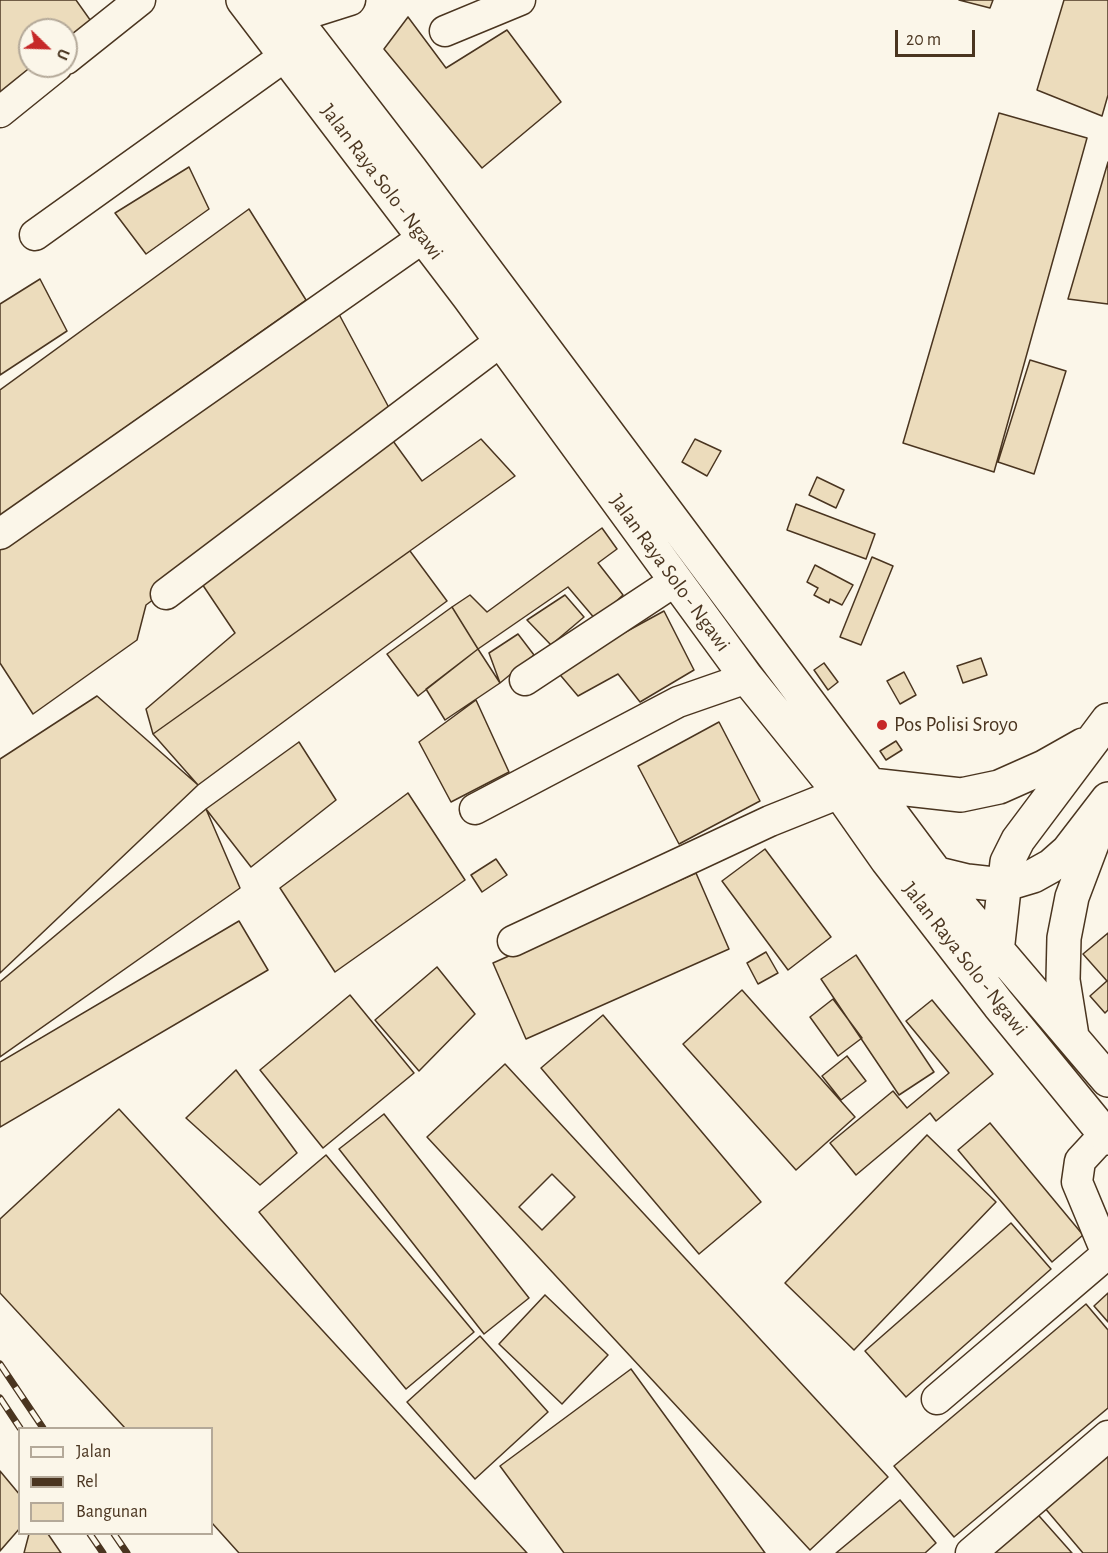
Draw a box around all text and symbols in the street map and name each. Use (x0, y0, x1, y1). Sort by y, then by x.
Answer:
north arrow (18, 18, 78, 78)
scale bar (898, 18, 978, 56)
text: 20 m (906, 31, 941, 49)
text: U (53, 46, 72, 62)
street label: Jalan Raya Solo - Ngawi (315, 99, 449, 265)
street label: Jalan Raya Solo - Ngawi (604, 489, 736, 657)
place label: Pos Polisi Sroyo (894, 712, 1018, 738)
marker: Pos Polisi Sroyo (875, 718, 889, 732)
street label: Jalan Raya Solo - Ngawi (897, 877, 1033, 1041)
legend (18, 1427, 213, 1535)
text: Jalan (76, 1443, 111, 1461)
text: Rel (76, 1473, 98, 1491)
text: Bangunan (76, 1503, 148, 1521)

